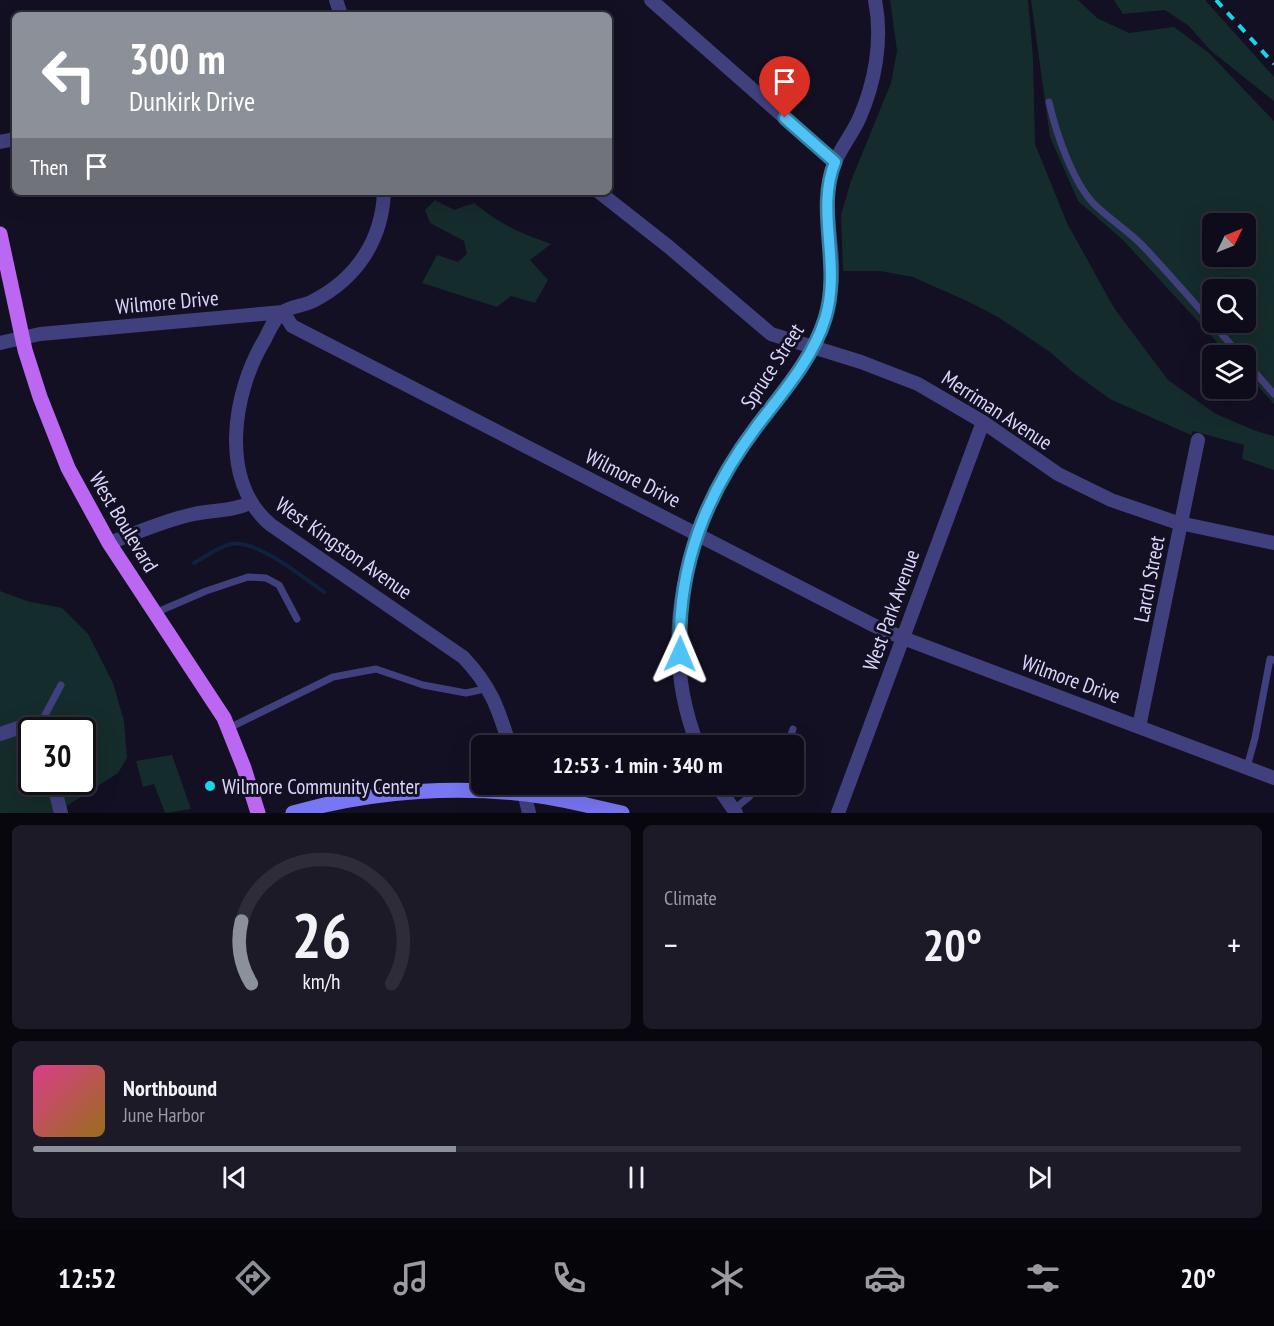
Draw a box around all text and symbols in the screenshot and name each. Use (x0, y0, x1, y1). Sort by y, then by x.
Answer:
text: 300 m (129, 31, 226, 86)
icon: left (30, 36, 108, 114)
pin (759, 56, 810, 118)
icon: arrive (768, 65, 801, 98)
text: Dunkirk Drive (129, 84, 255, 118)
icon: arrive (80, 150, 113, 183)
text: Then (30, 153, 68, 181)
north arrow (1202, 213, 1256, 267)
map controls (1202, 213, 1256, 399)
button: search (1202, 279, 1256, 333)
street label: Wilmore Drive (114, 284, 220, 320)
street label: Spruce Street (734, 318, 810, 414)
button: layers (1202, 345, 1256, 399)
street label: Merriman Avenue (937, 364, 1057, 456)
street label: Wilmore Drive (581, 443, 685, 513)
street label: West Boulevard (84, 467, 164, 577)
street label: West Kingston Avenue (271, 491, 417, 605)
street label: Larch Street (1127, 533, 1171, 624)
street label: West Park Avenue (857, 546, 925, 674)
position arrow (648, 622, 712, 686)
street label: Wilmore Drive (1018, 649, 1124, 709)
speed limit sign: 30 (18, 717, 96, 795)
text: 12:53 · 1 min · 340 m (552, 751, 723, 779)
place label: Wilmore Community Center (222, 773, 420, 800)
marker: Wilmore Community Center (203, 779, 217, 793)
text: Climate (664, 885, 717, 911)
text: 26 (292, 894, 351, 975)
text: 20° (923, 915, 982, 973)
text: − (664, 923, 678, 966)
text: + (1227, 923, 1241, 966)
text: km/h (302, 967, 341, 995)
text: Northbound (123, 1074, 217, 1102)
text: June Harbor (123, 1102, 205, 1128)
icon: previous (218, 1161, 251, 1194)
icon: pause (620, 1161, 653, 1194)
icon: next (1023, 1161, 1056, 1194)
icon: directions (232, 1257, 274, 1299)
icon: music (390, 1257, 432, 1299)
icon: phone (548, 1257, 590, 1299)
icon: climate (706, 1257, 748, 1299)
icon: car (864, 1257, 906, 1299)
icon: filters (1022, 1257, 1064, 1299)
text: 12:52 (58, 1261, 116, 1295)
text: 20° (1180, 1261, 1216, 1295)

